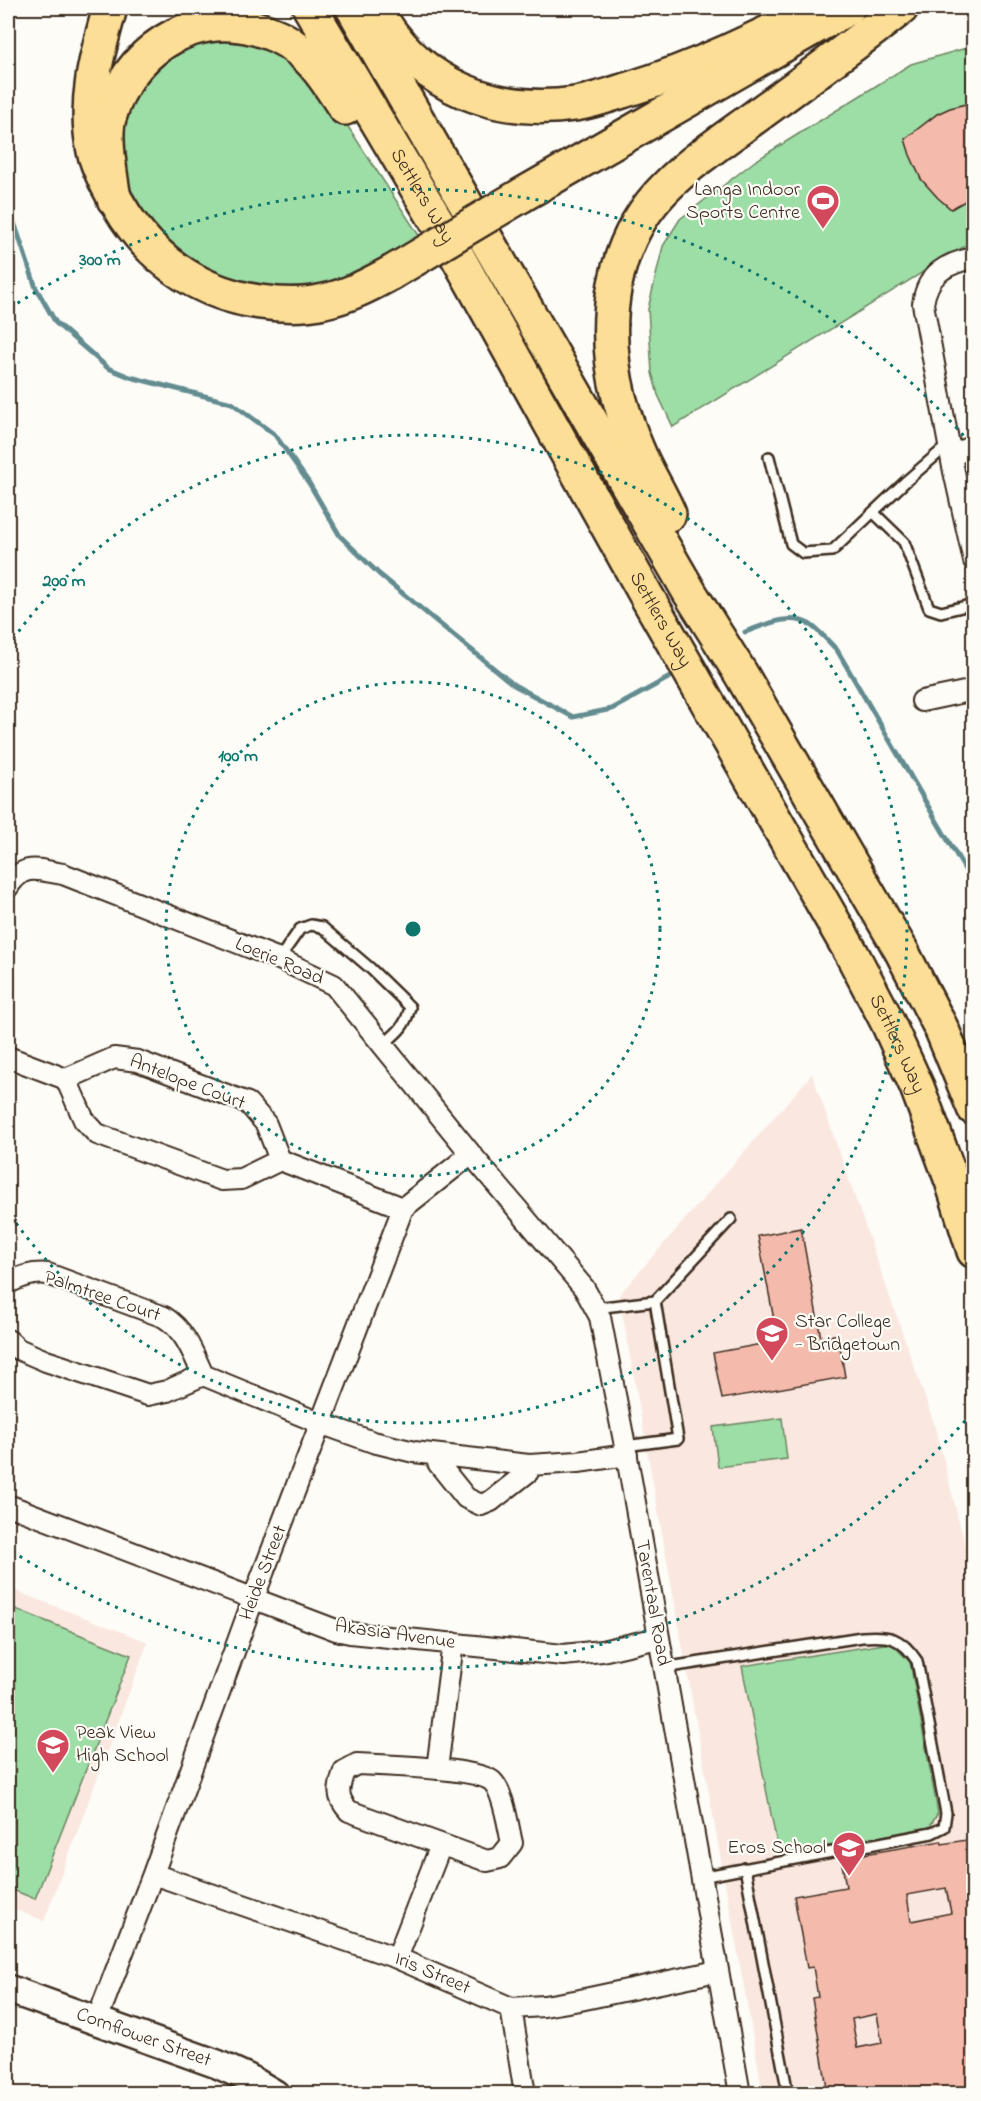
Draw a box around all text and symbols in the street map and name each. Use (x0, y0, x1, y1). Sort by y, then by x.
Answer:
street label: Settlers Way (382, 143, 462, 249)
place label: Langa Indoor Sports Centre (686, 176, 801, 228)
sports icon: Langa Indoor Sports Centre (805, 183, 841, 230)
text: 300 m (78, 248, 121, 274)
street label: Settlers Way (621, 566, 699, 673)
text: 200 m (42, 569, 86, 595)
text: 100 m (218, 744, 258, 770)
centre of rings (403, 919, 423, 939)
street label: Loerie Road (230, 930, 328, 994)
street label: Settlers Way (861, 989, 933, 1098)
street label: Antelope Court (125, 1048, 249, 1119)
street label: Palmtree Court (40, 1263, 164, 1331)
place label: Star College - Bridgetown (795, 1308, 900, 1361)
school or university icon: Star College - Bridgetown (754, 1315, 790, 1362)
street label: Heide Street (233, 1521, 296, 1625)
street label: Tarentaal Road (627, 1538, 677, 1668)
street label: Akasia Avenue (333, 1612, 457, 1658)
place label: Peak View High School (76, 1719, 169, 1772)
school or university icon: Peak View High School (35, 1727, 71, 1774)
school or university icon: Eros School (831, 1830, 867, 1877)
place label: Eros School (727, 1834, 826, 1863)
street label: Iris Street (389, 1945, 475, 2003)
street label: Cornflower Street (72, 2000, 215, 2075)

